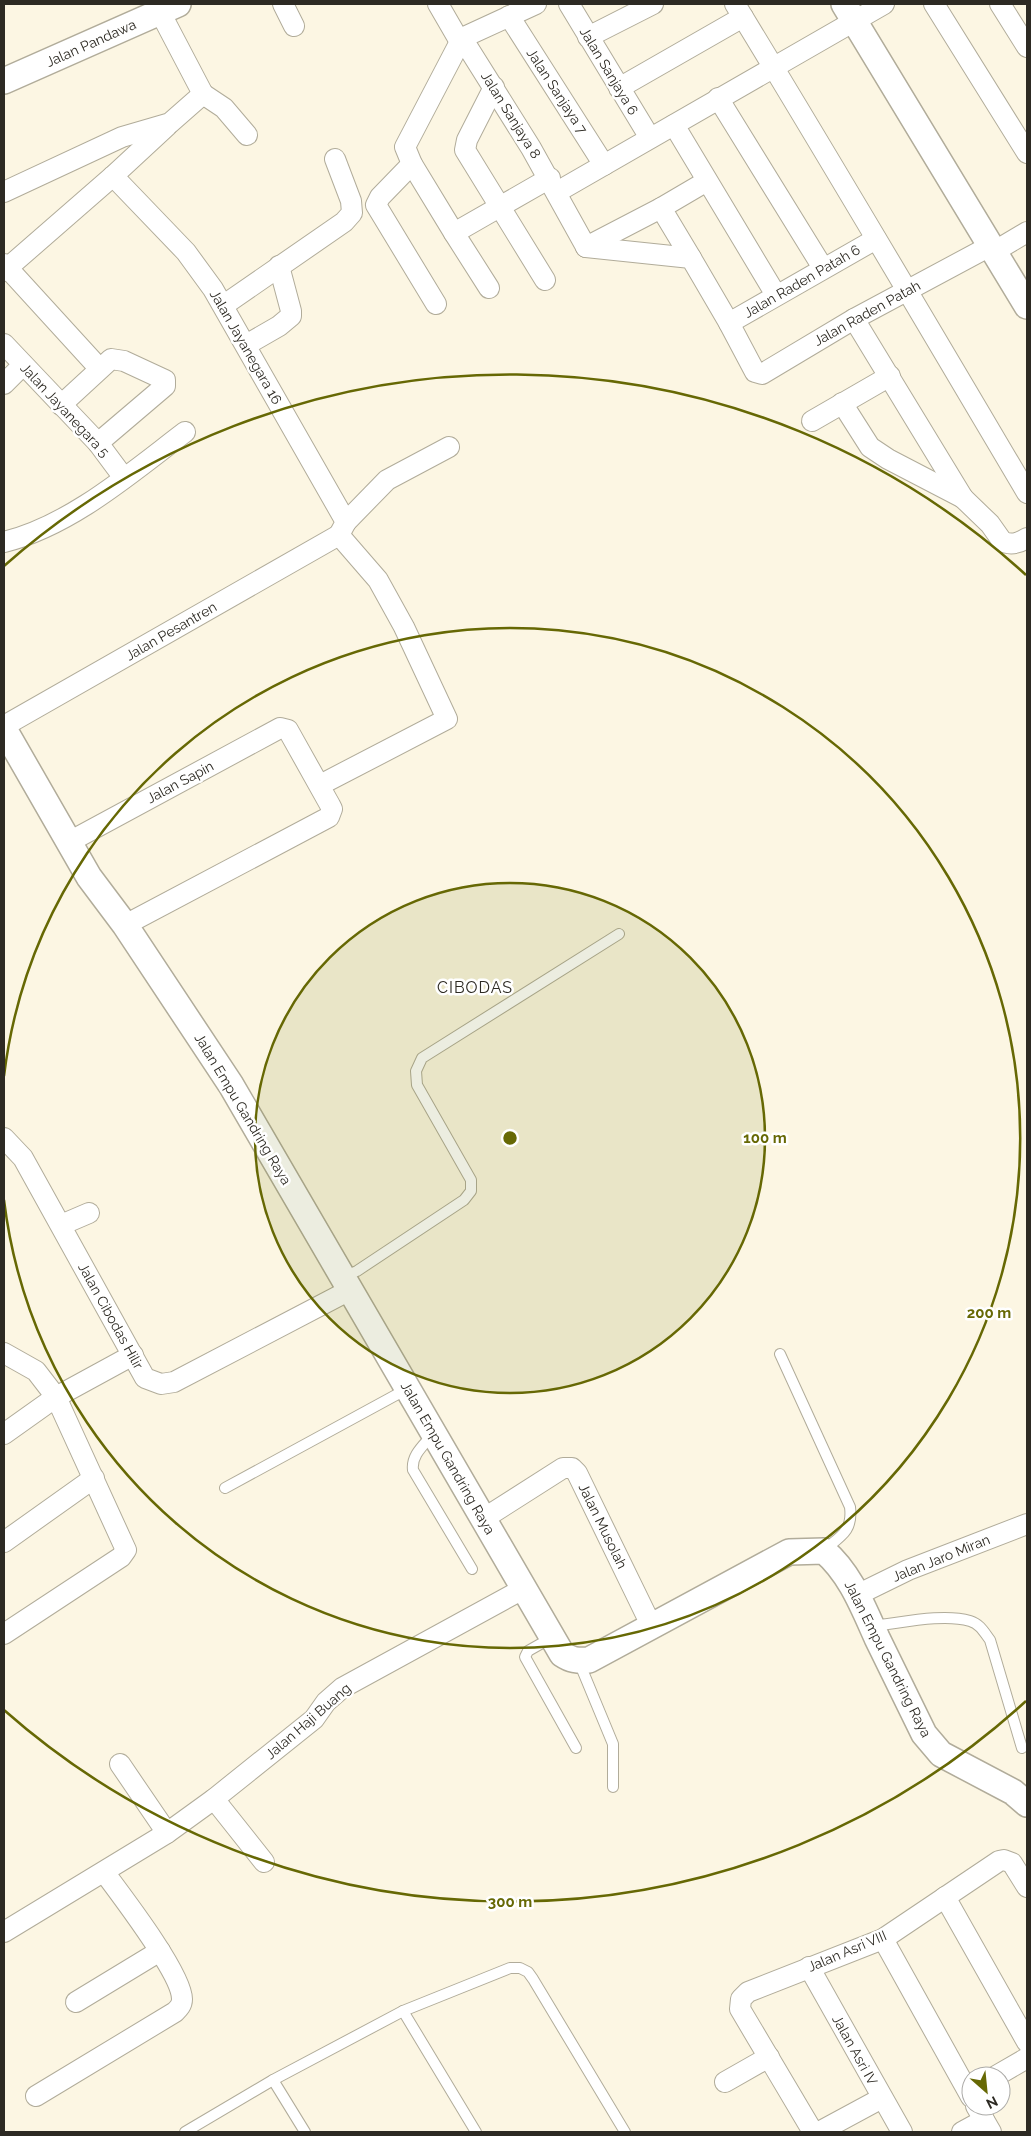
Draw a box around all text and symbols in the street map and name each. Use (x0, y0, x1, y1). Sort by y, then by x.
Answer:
street label: Jalan Pandawa (44, 16, 138, 70)
street label: Jalan Sanjaya 6 (577, 24, 641, 118)
street label: Jalan Sanjaya 7 (524, 45, 591, 137)
street label: Jalan Sanjaya 8 (478, 69, 544, 161)
street label: Jalan Raden Patah 6 (741, 241, 863, 321)
street label: Jalan Raden Patah (811, 277, 923, 349)
street label: Jalan Jayanegara 16 (207, 287, 285, 407)
street label: Jalan Jayanegara 5 (17, 360, 113, 461)
street label: Jalan Pesantren (123, 598, 219, 664)
street label: Jalan Sapin (144, 758, 216, 806)
district label: CIBODAS (437, 978, 513, 997)
street label: Jalan Empu Gandring Raya (191, 1030, 295, 1188)
centre of rings (501, 1129, 519, 1147)
text: 100 m (743, 1129, 787, 1147)
street label: Jalan Cibodas Hilir (75, 1260, 147, 1372)
text: 200 m (967, 1304, 1011, 1322)
street label: Jalan Empu Gandring Raya (398, 1379, 498, 1537)
street label: Jalan Musolah (575, 1481, 631, 1571)
street label: Jalan Jaro Miran (890, 1531, 992, 1585)
street label: Jalan Empu Gandring Raya (841, 1578, 935, 1740)
street label: Jalan Haji Buang (262, 1680, 354, 1762)
text: 300 m (488, 1893, 532, 1911)
street label: Jalan Asri VIII (805, 1927, 889, 1975)
street label: Jalan Asri IV (829, 2012, 881, 2088)
north arrow (961, 2066, 1011, 2116)
text: N (984, 2093, 1000, 2112)

